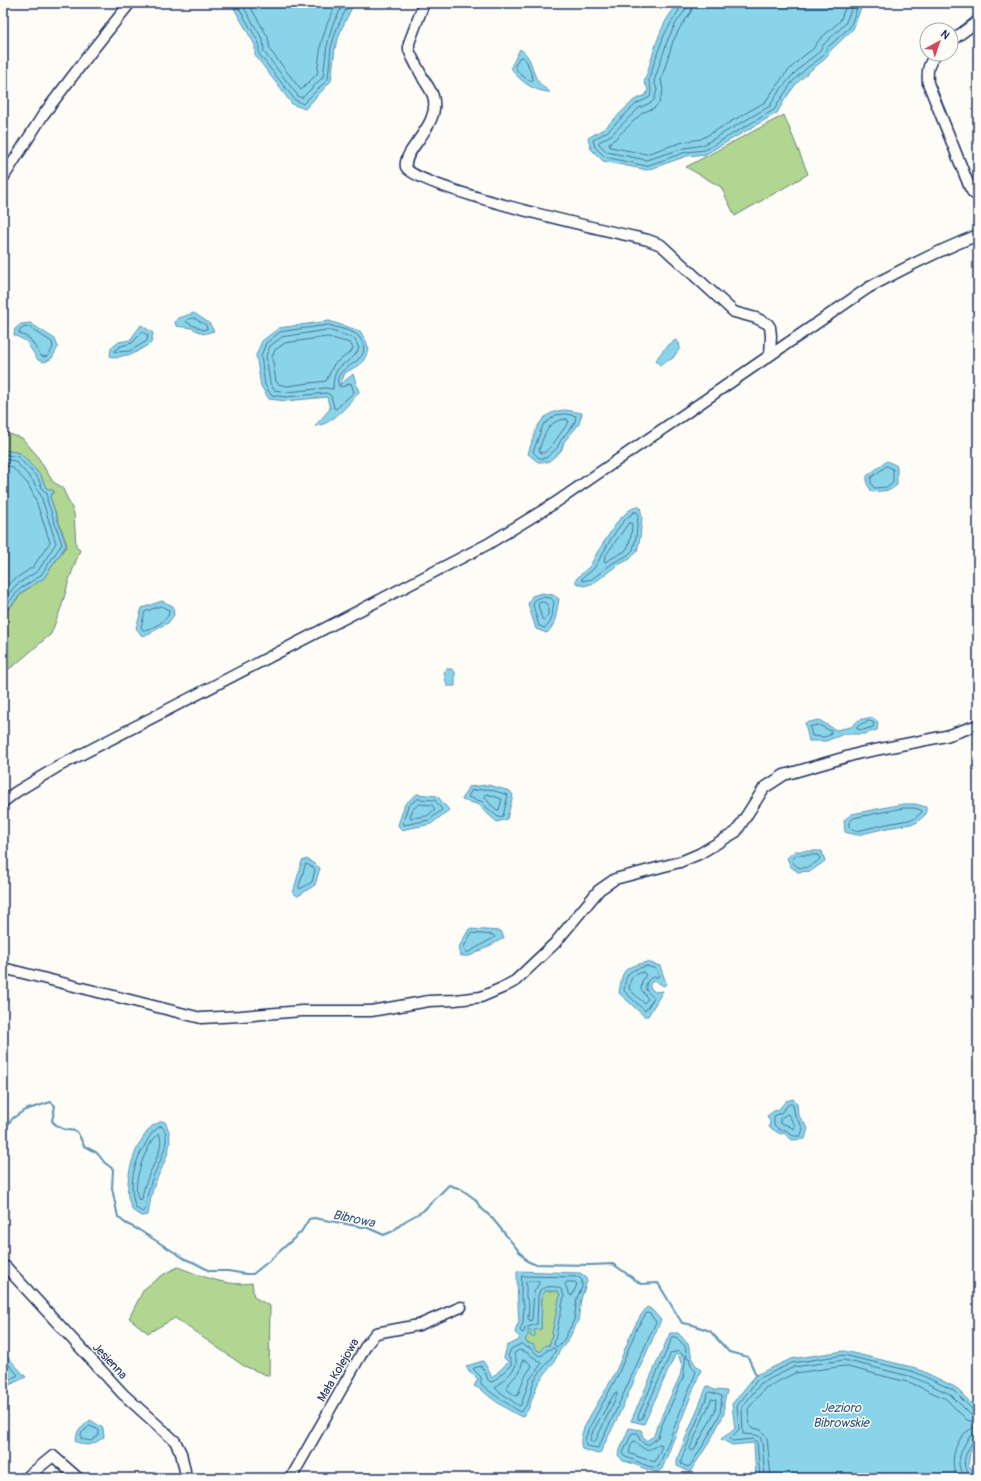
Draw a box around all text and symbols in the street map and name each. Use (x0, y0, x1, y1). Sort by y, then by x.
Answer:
north arrow (919, 22, 959, 62)
text: N (938, 27, 953, 42)
water label: Bibrowa (332, 1207, 377, 1231)
street label: Mała Kolejowa (314, 1336, 363, 1405)
street label: Jesienna (89, 1340, 130, 1383)
water label: Jezioro Bibrowskie (813, 1400, 871, 1431)

